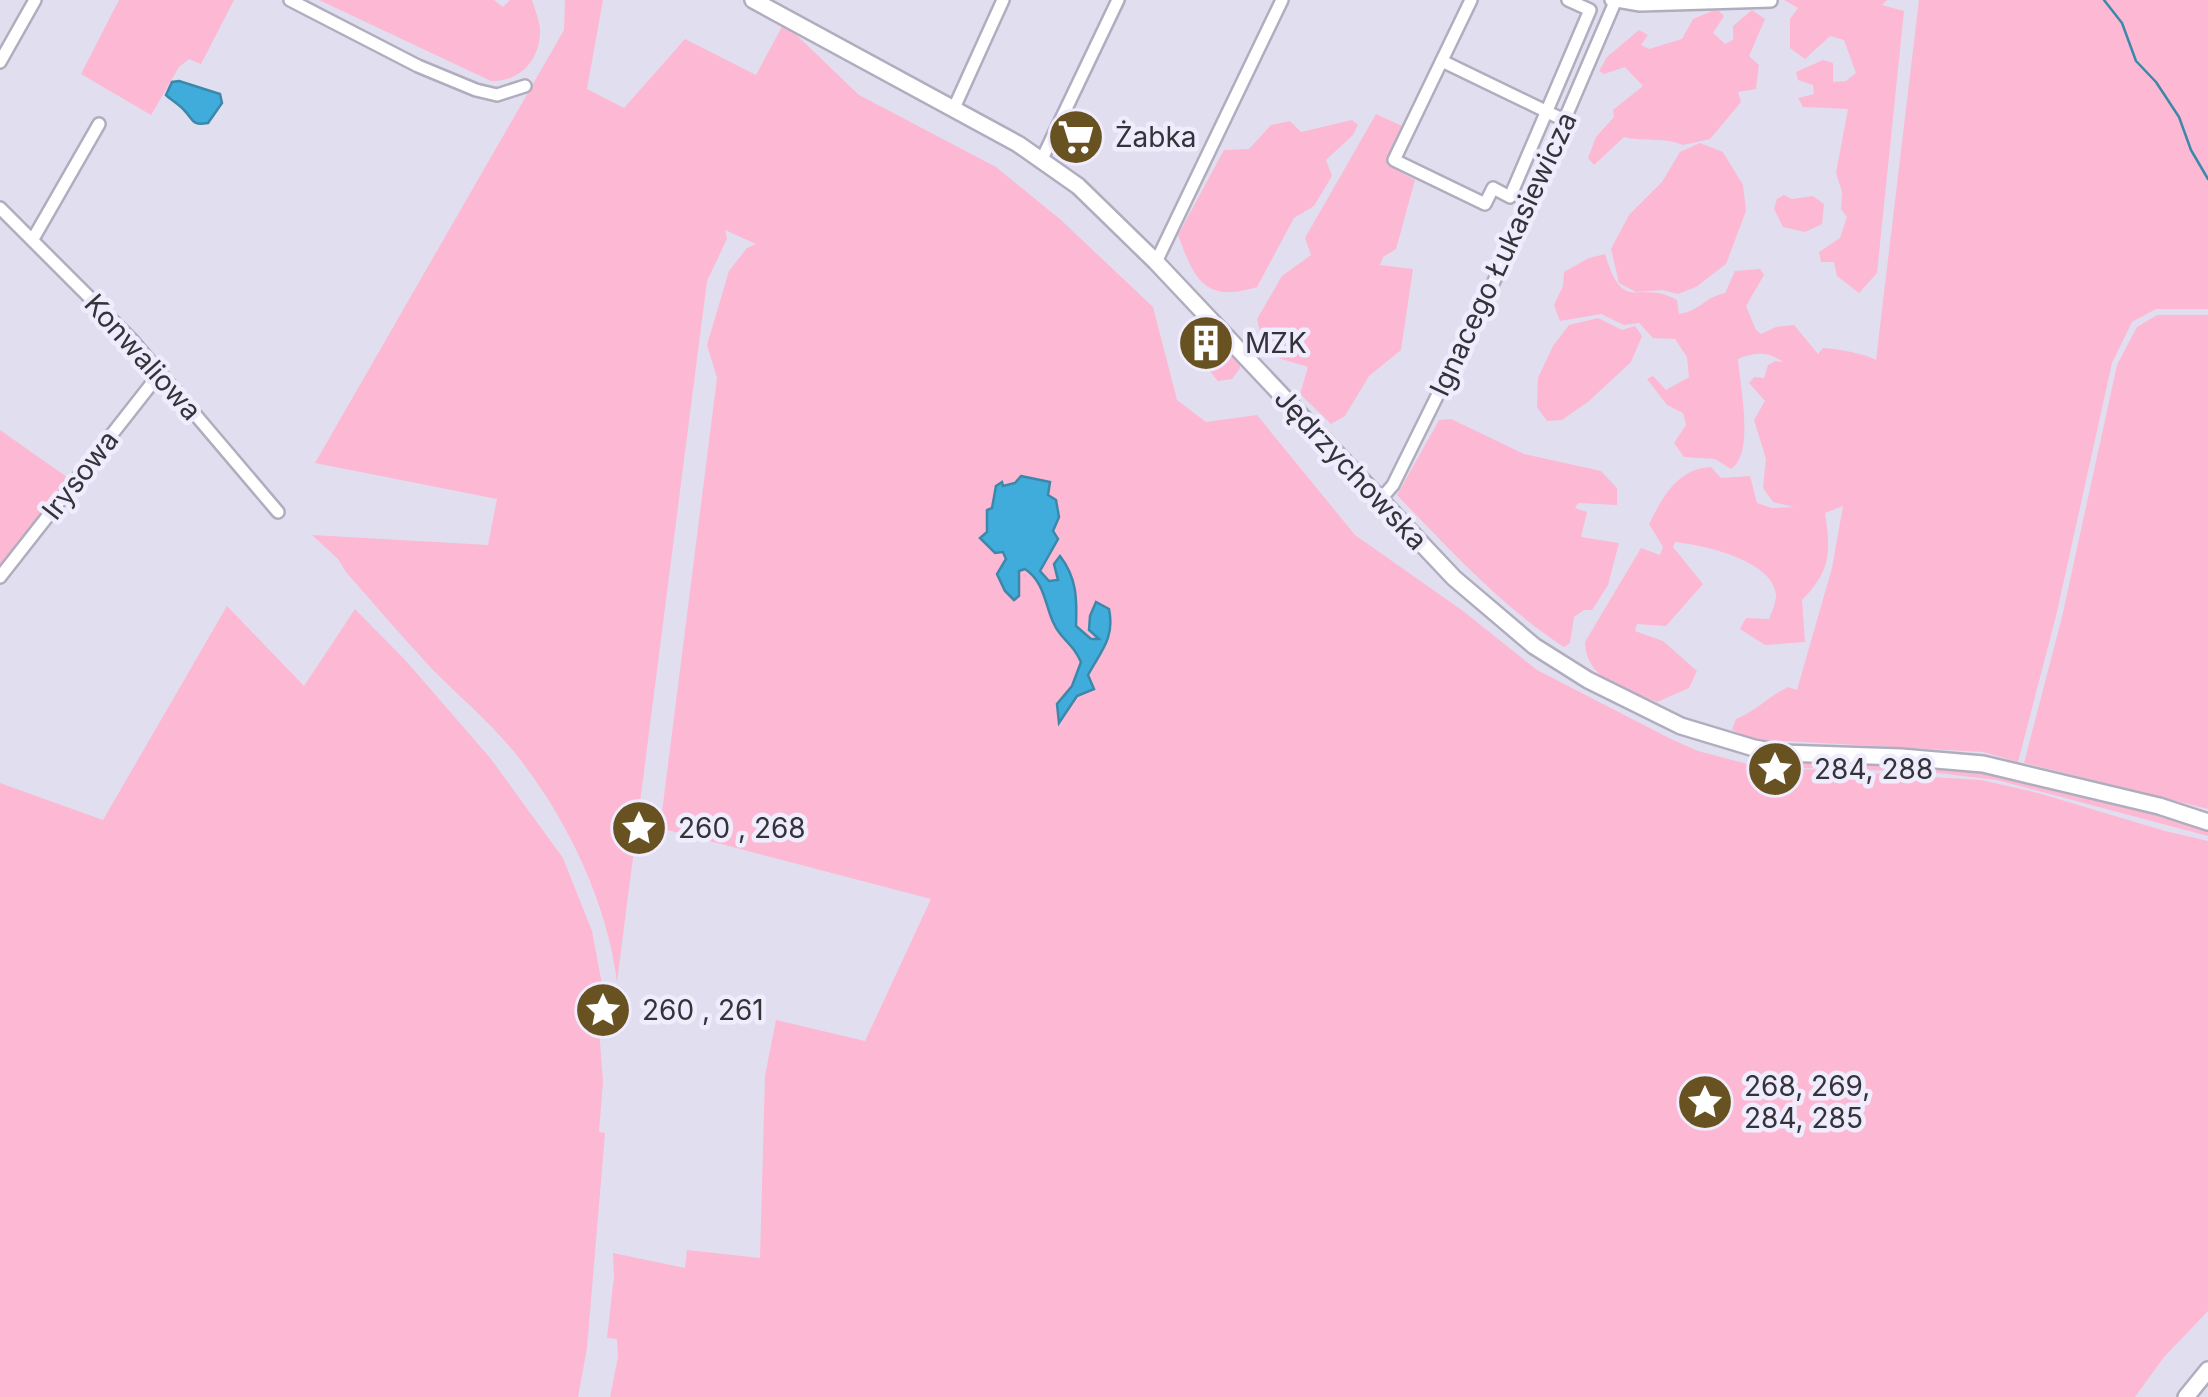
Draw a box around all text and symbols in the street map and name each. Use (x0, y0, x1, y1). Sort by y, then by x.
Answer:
supermarket icon: Żabka (1046, 107, 1106, 167)
street label: Ignacego Łukasiewicza (1422, 107, 1584, 401)
place label: Żabka (1115, 120, 1197, 154)
street label: Konwaliowa (77, 287, 209, 427)
building icon: MZK (1176, 313, 1236, 373)
place label: MZK (1245, 326, 1307, 360)
street label: Jędrzychowska (1268, 381, 1434, 557)
street label: Irysowa (35, 424, 125, 526)
place icon: 284, 288 (1745, 739, 1805, 799)
place label: 284, 288 (1814, 752, 1933, 786)
place icon: 260 , 268 (609, 798, 669, 858)
place label: 260 , 268 (678, 811, 806, 845)
place icon: 260 , 261 (573, 980, 633, 1040)
place label: 260 , 261 (642, 993, 764, 1027)
place label: 268, 269, 284, 285 (1744, 1069, 1870, 1135)
place icon: 268, 269, 284, 285 (1675, 1072, 1735, 1132)

